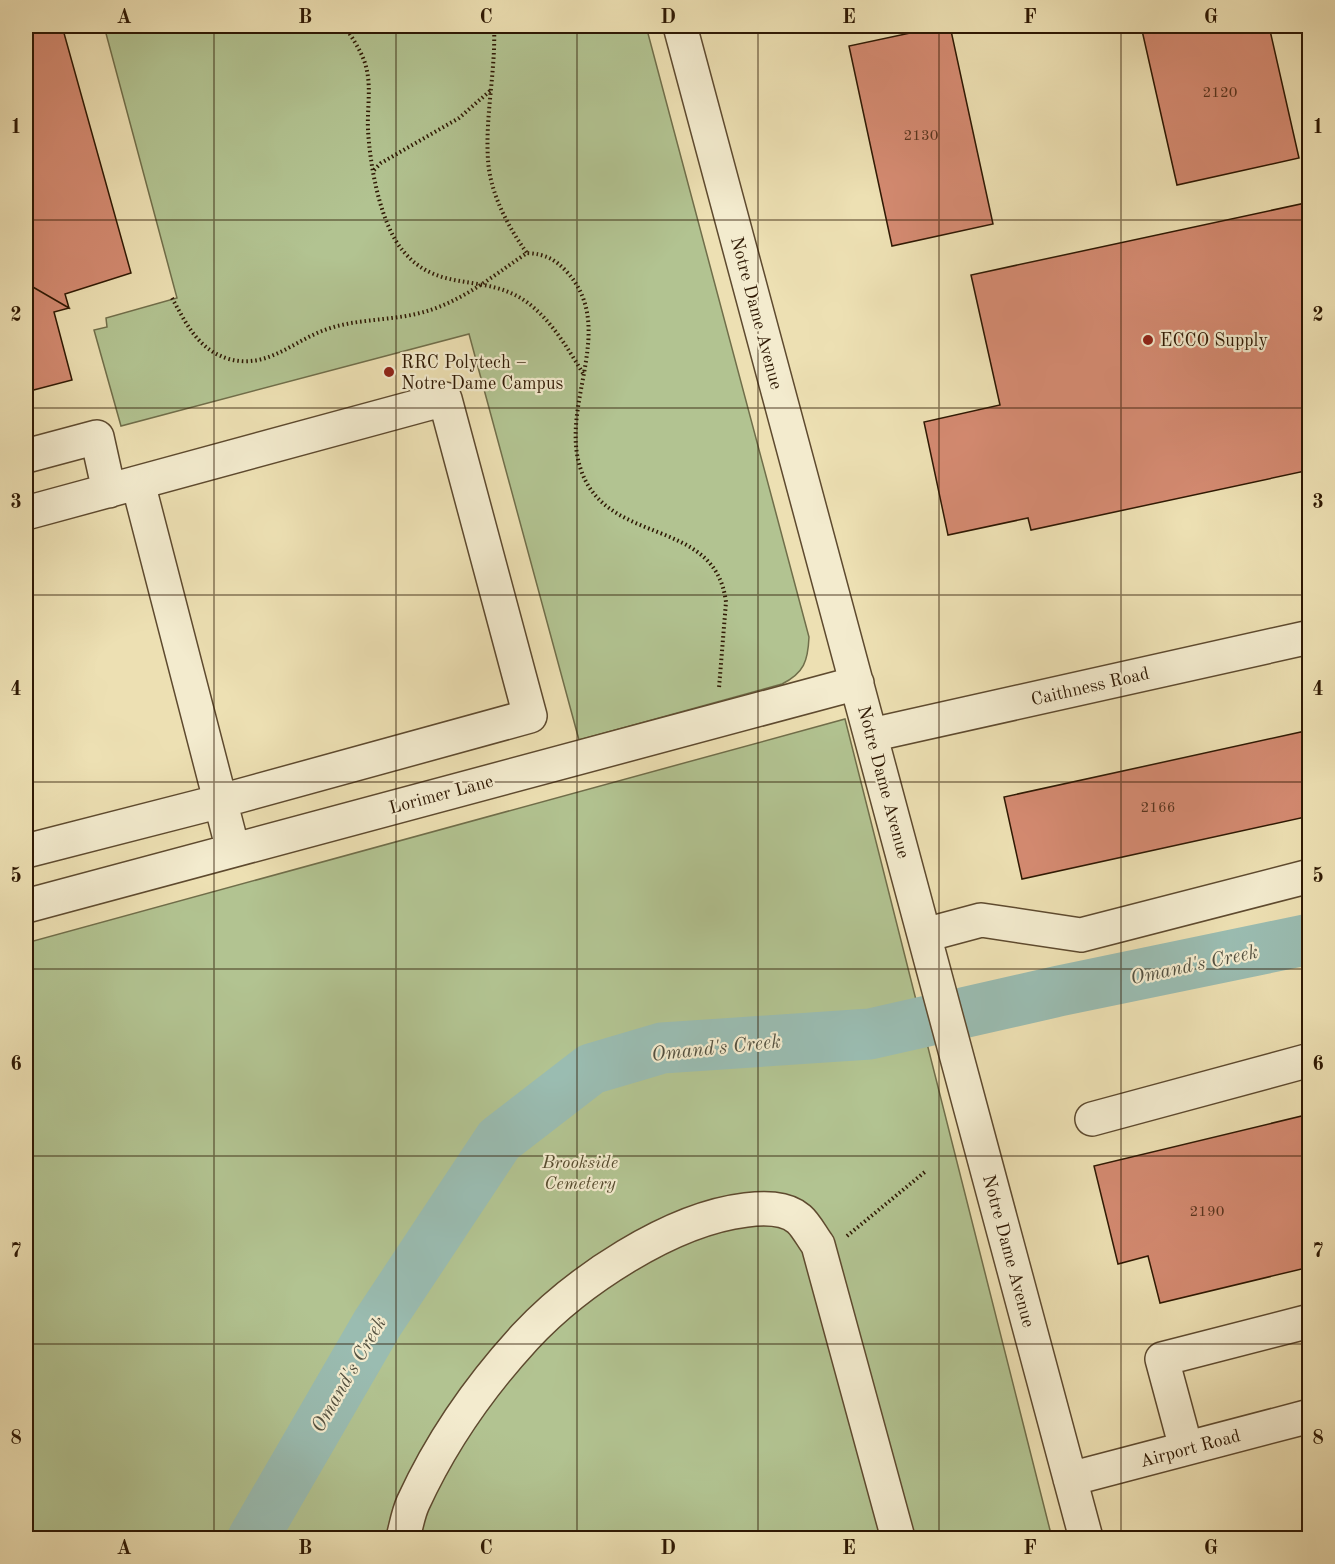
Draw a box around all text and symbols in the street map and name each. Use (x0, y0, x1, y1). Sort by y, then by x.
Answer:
text: A (116, 8, 132, 28)
text: B (298, 8, 312, 28)
text: C (479, 8, 493, 28)
text: D (660, 8, 676, 28)
text: E (842, 8, 856, 28)
text: F (1023, 8, 1037, 28)
text: G (1204, 8, 1218, 28)
house number: 2120 (1203, 86, 1237, 101)
text: 1 (10, 118, 22, 138)
text: 1 (1312, 118, 1324, 138)
house number: 2130 (904, 129, 938, 144)
street label: Notre Dame Avenue (727, 235, 785, 392)
text: 2 (10, 306, 22, 326)
text: 2 (1312, 306, 1324, 326)
place label: ECCO Supply (1160, 332, 1268, 350)
marker: ECCO Supply (1141, 333, 1155, 347)
place label: RRC Polytech – Notre Dame Campus (401, 354, 564, 393)
marker: RRC Polytech – Notre Dame Campus (382, 365, 396, 379)
text: 3 (10, 493, 22, 513)
text: 3 (1312, 493, 1324, 513)
street label: Caithness Road (1029, 665, 1151, 709)
text: 4 (10, 680, 22, 700)
text: 4 (1312, 680, 1324, 700)
street label: Notre Dame Avenue (854, 704, 912, 861)
street label: Lorimer Lane (387, 772, 495, 818)
house number: 2166 (1141, 801, 1175, 816)
text: 5 (10, 866, 22, 887)
text: 5 (1312, 866, 1324, 887)
water label: Omand's Creek (1129, 943, 1260, 989)
water label: Omand's Creek (650, 1032, 782, 1066)
text: 6 (10, 1055, 22, 1075)
text: 6 (1312, 1055, 1324, 1075)
park label: Brookside Cemetery (541, 1154, 618, 1193)
street label: Notre Dame Avenue (979, 1173, 1037, 1330)
house number: 2190 (1190, 1205, 1224, 1220)
text: 7 (10, 1242, 22, 1262)
text: 7 (1312, 1242, 1324, 1262)
water label: Omand's Creek (309, 1314, 391, 1436)
street label: Airport Road (1138, 1427, 1242, 1471)
text: 8 (10, 1429, 22, 1449)
text: 8 (1312, 1429, 1324, 1449)
text: A (116, 1539, 132, 1559)
text: B (298, 1539, 312, 1559)
text: C (479, 1539, 493, 1559)
text: D (660, 1539, 676, 1559)
text: E (842, 1539, 856, 1559)
text: F (1023, 1539, 1037, 1559)
text: G (1204, 1539, 1218, 1559)

